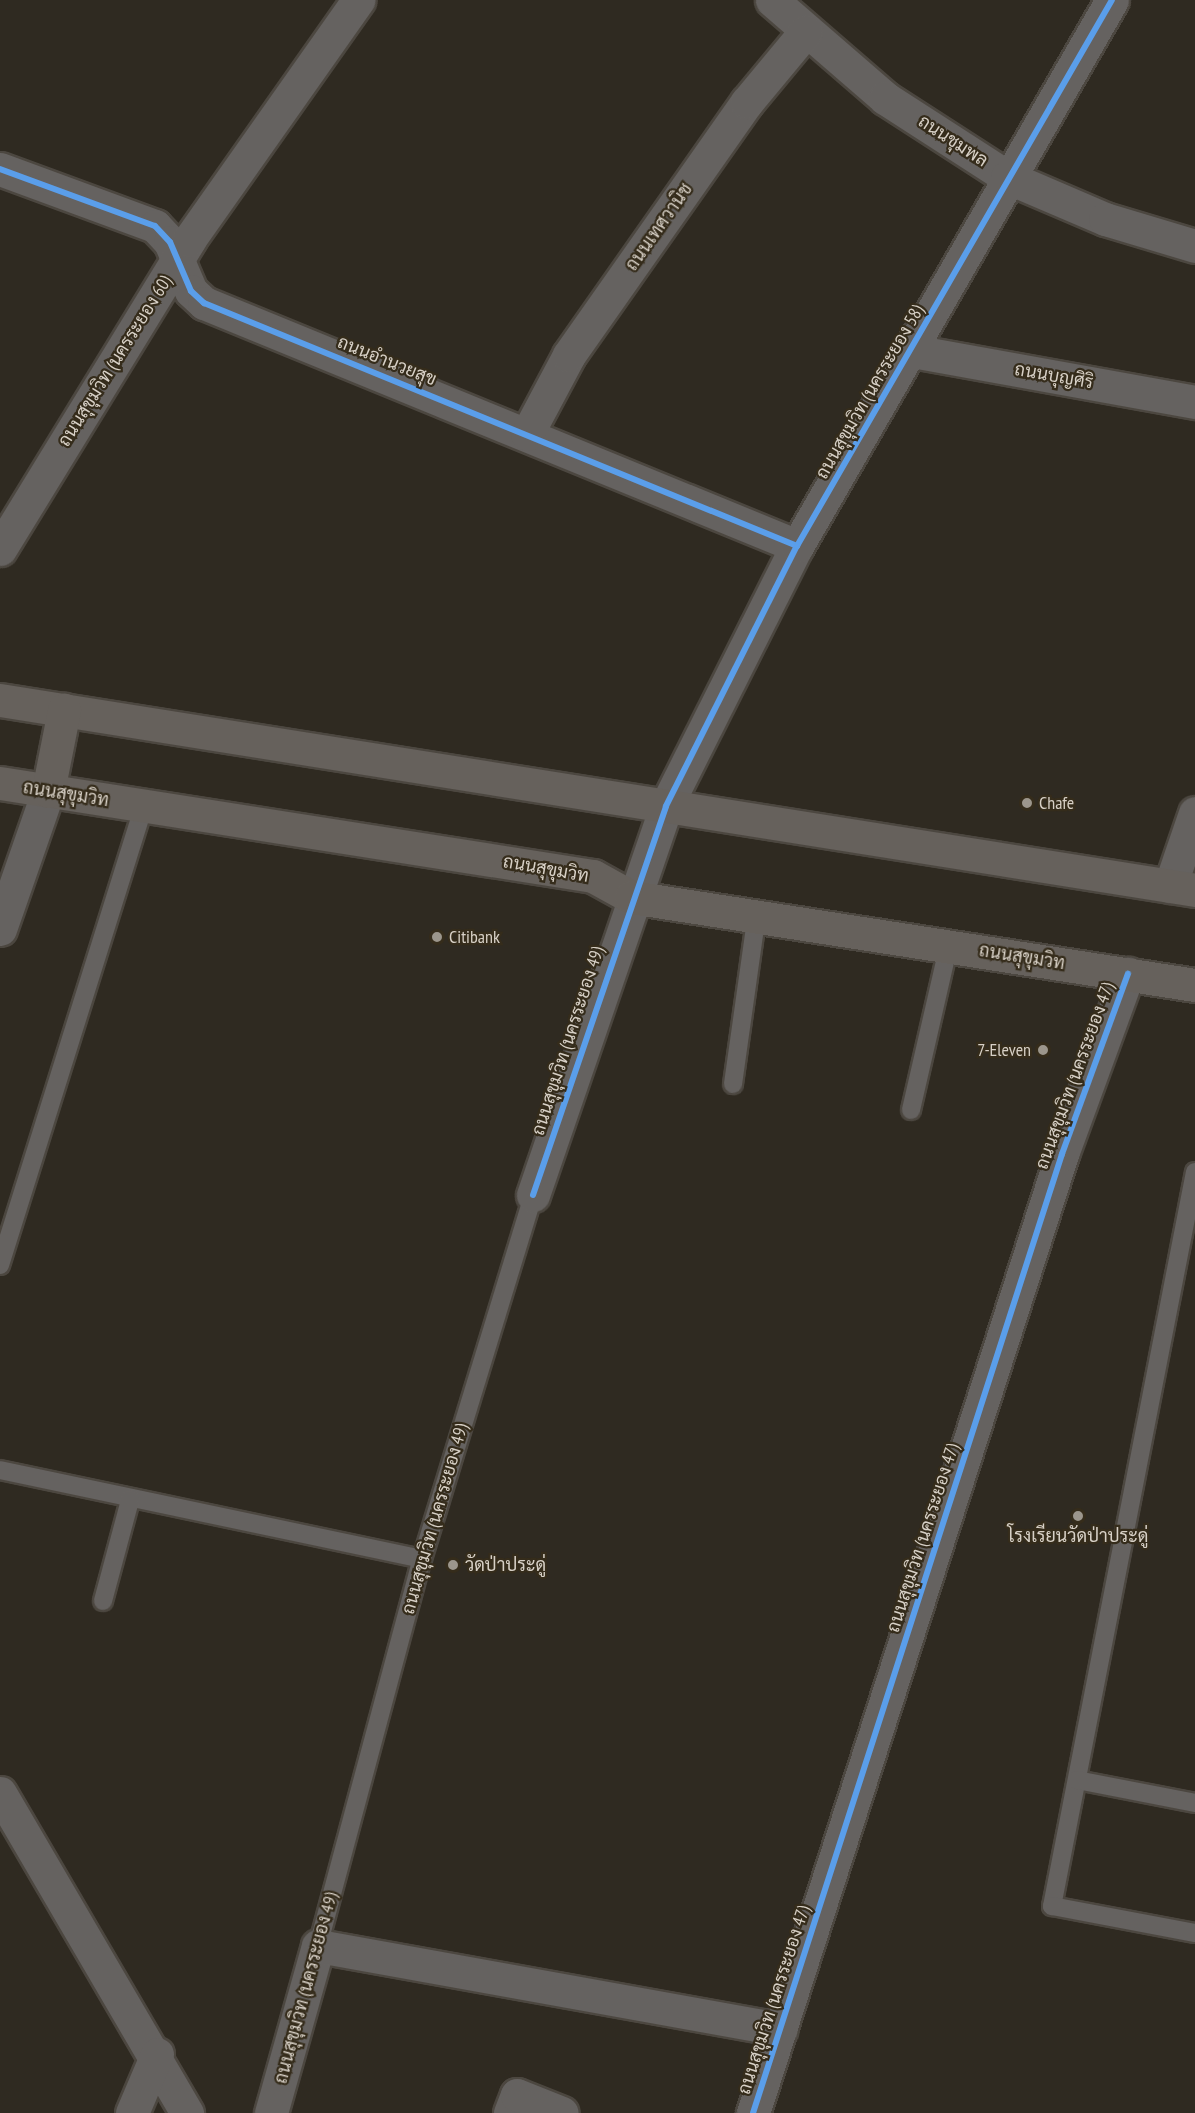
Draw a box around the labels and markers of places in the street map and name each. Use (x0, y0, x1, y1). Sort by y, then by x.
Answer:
place label: Chafe (1039, 792, 1074, 814)
marker: Chafe (1020, 796, 1034, 810)
place label: Citibank (449, 926, 500, 948)
marker: Citibank (430, 930, 444, 944)
place label: 7-Eleven (977, 1039, 1031, 1061)
marker: 7-Eleven (1036, 1043, 1050, 1057)
marker: โรงเรียนวัดป่าประดู่ (1071, 1509, 1085, 1523)
place label: โรงเรียนวัดป่าประดู่ (1008, 1525, 1148, 1547)
place label: วัดป่าประดู่ (465, 1554, 546, 1576)
marker: วัดป่าประดู่ (446, 1558, 460, 1572)

